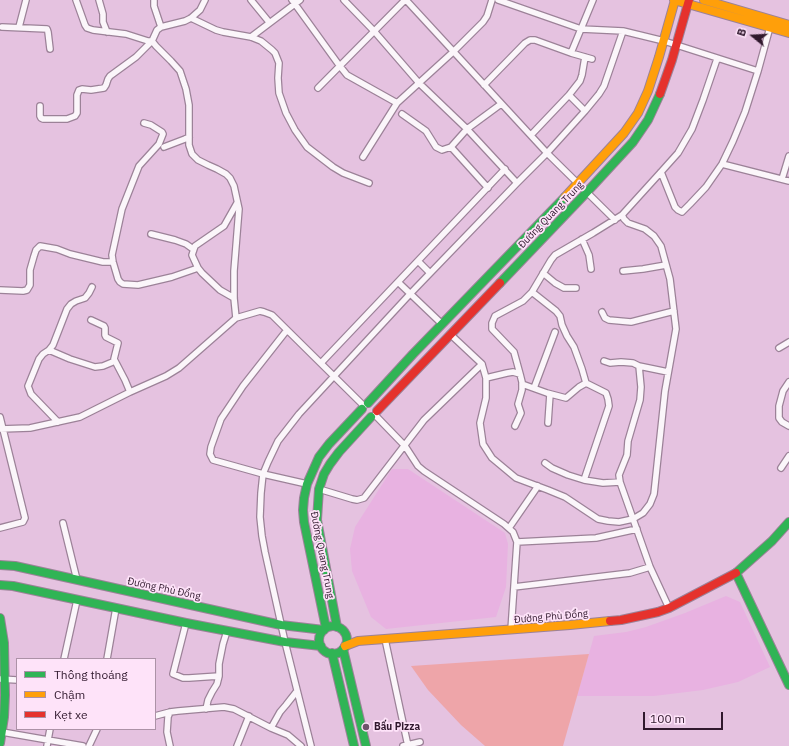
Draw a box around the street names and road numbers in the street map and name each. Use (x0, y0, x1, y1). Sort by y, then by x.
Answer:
street label: Đường Quang Trung (516, 179, 586, 251)
street label: Đường Quang Trung (308, 510, 336, 600)
street label: Đường Phù Đổng (126, 575, 202, 603)
street label: Đường Phù Đổng (513, 608, 589, 626)

